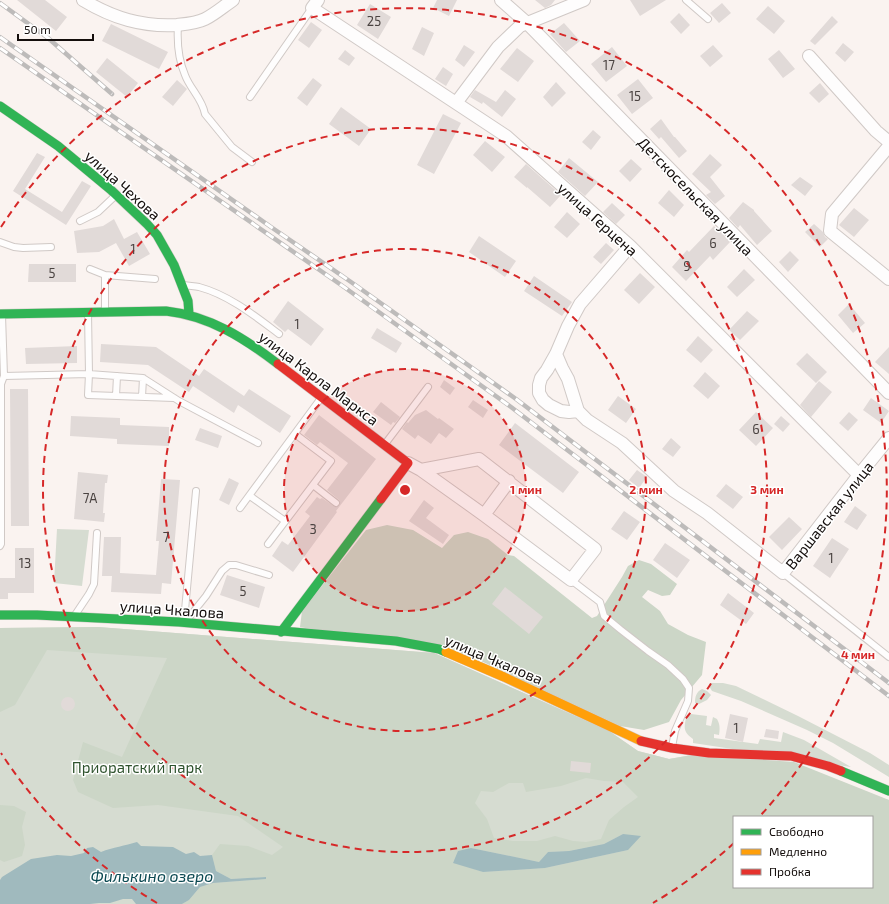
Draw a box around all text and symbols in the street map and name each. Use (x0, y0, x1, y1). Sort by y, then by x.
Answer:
house number: 25 (367, 13, 381, 29)
scale bar (18, 16, 93, 42)
text: 50 m (24, 22, 51, 36)
house number: 17 (603, 57, 615, 73)
house number: 15 (629, 88, 641, 104)
street label: Детскосельская улица (634, 133, 757, 260)
street label: улица Чехова (81, 146, 164, 224)
street label: улица Герцена (554, 178, 642, 260)
house number: 6 (709, 235, 717, 251)
house number: 1 (130, 241, 136, 257)
house number: 9 (683, 258, 691, 274)
house number: 5 (49, 265, 56, 281)
house number: 1 (294, 316, 300, 332)
street label: улица Карла Маркса (255, 327, 382, 430)
house number: 6 (752, 421, 760, 437)
street label: Варшавская улица (781, 457, 878, 573)
text: 1 мин (510, 482, 542, 496)
text: 2 мин (629, 482, 663, 496)
text: 3 мин (750, 482, 784, 496)
centre of rings (398, 483, 412, 497)
house number: 7А (83, 490, 97, 506)
house number: 3 (309, 521, 317, 537)
house number: 7 (163, 529, 170, 545)
house number: 1 (828, 550, 834, 566)
house number: 13 (19, 555, 31, 571)
house number: 5 (240, 583, 247, 599)
street label: улица Чкалова (119, 596, 225, 623)
street label: улица Чкалова (442, 630, 546, 689)
text: 4 мин (841, 647, 875, 661)
house number: 1 (733, 720, 739, 736)
park label: Приоратский парк (72, 758, 202, 776)
legend (733, 816, 873, 888)
text: Свободно (769, 824, 824, 838)
text: Медленно (769, 844, 827, 858)
text: Пробка (769, 864, 811, 878)
water label: Филькино озеро (91, 866, 213, 885)

